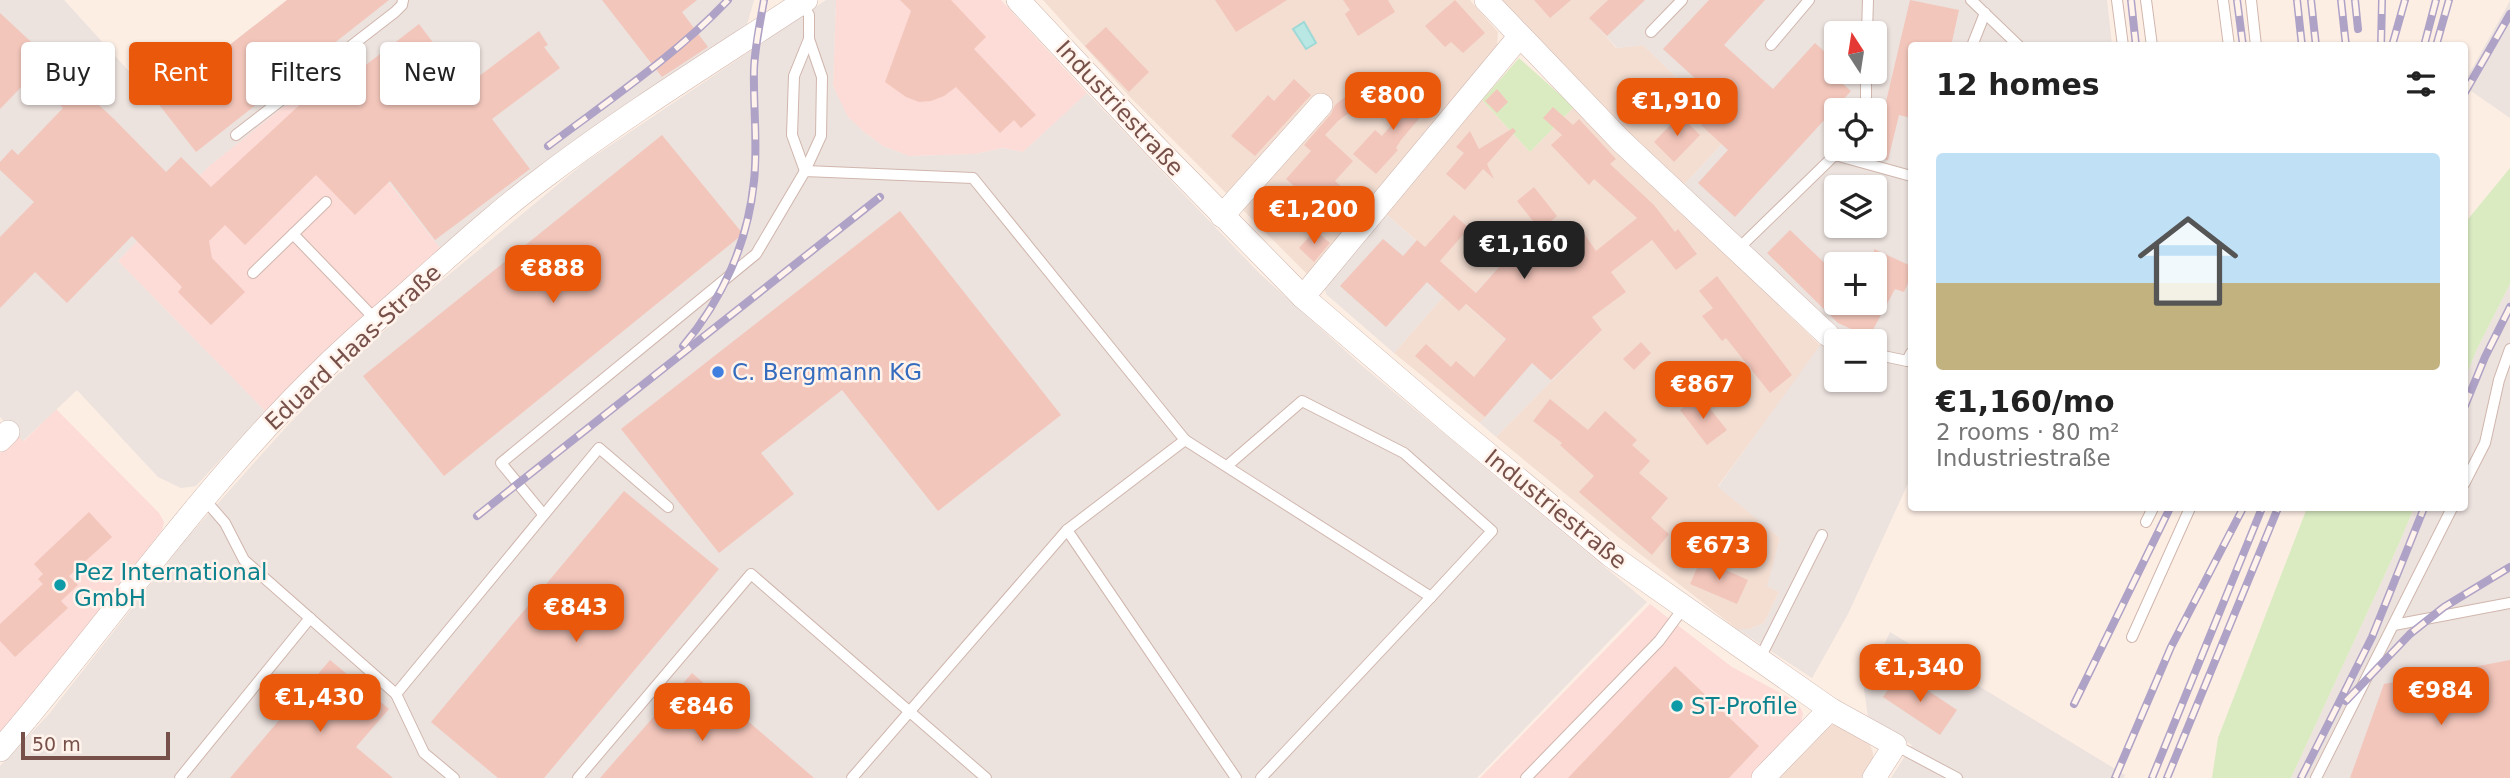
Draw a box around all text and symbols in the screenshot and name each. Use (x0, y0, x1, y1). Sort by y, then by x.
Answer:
north arrow (1824, 21, 1886, 84)
map controls (1824, 21, 1887, 392)
street label: Industriestraße (1051, 35, 1189, 181)
chip: Buy (21, 42, 115, 105)
chip: Rent (129, 42, 232, 105)
chip: Filters (246, 42, 366, 105)
chip: New (380, 42, 480, 105)
icon: filters (2402, 65, 2440, 103)
text: 12 homes (1936, 67, 2100, 102)
pin: €800 (1352, 72, 1434, 132)
pin: €1,910 (1620, 78, 1734, 138)
text: €800 (1361, 82, 1425, 108)
text: €1,910 (1633, 88, 1721, 114)
button: locate (1824, 98, 1887, 161)
button: layers (1824, 175, 1887, 238)
pin: €1,200 (1257, 187, 1371, 246)
text: €1,200 (1270, 196, 1358, 222)
icon: home (2125, 198, 2251, 324)
pin: €1,160 (1467, 222, 1581, 281)
text: €1,160 (1480, 231, 1568, 257)
pin: €888 (512, 246, 594, 305)
button: + (1824, 252, 1887, 315)
text: €888 (521, 255, 585, 281)
street label: Eduard Haas-Straße (260, 259, 446, 435)
button: − (1824, 329, 1887, 392)
place label: C. Bergmann KG (732, 359, 922, 385)
pin: €867 (1662, 362, 1744, 421)
marker: C. Bergmann KG (710, 364, 726, 380)
text: €867 (1671, 371, 1735, 397)
text: €1,160/mo (1936, 384, 2115, 419)
text: 2 rooms · 80 m² (1936, 419, 2120, 445)
street label: Industriestraße (1480, 444, 1632, 574)
text: Industriestraße (1936, 445, 2111, 471)
pin: €673 (1678, 522, 1760, 582)
text: €673 (1687, 532, 1751, 558)
place label: Pez International GmbH (74, 559, 267, 611)
marker: Pez International GmbH (52, 577, 68, 593)
pin: €843 (535, 584, 617, 644)
text: €843 (544, 594, 608, 620)
pin: €1,340 (1863, 644, 1977, 704)
text: €1,340 (1876, 654, 1964, 680)
pin: €984 (2400, 668, 2482, 727)
pin: €1,430 (263, 674, 377, 734)
text: €984 (2409, 677, 2473, 703)
text: €1,430 (276, 684, 364, 710)
pin: €846 (661, 684, 743, 743)
text: €846 (670, 693, 734, 719)
place label: ST-Profile (1691, 693, 1797, 719)
marker: ST-Profile (1669, 698, 1685, 714)
scale bar (21, 729, 170, 761)
text: 50 m (32, 733, 81, 755)

